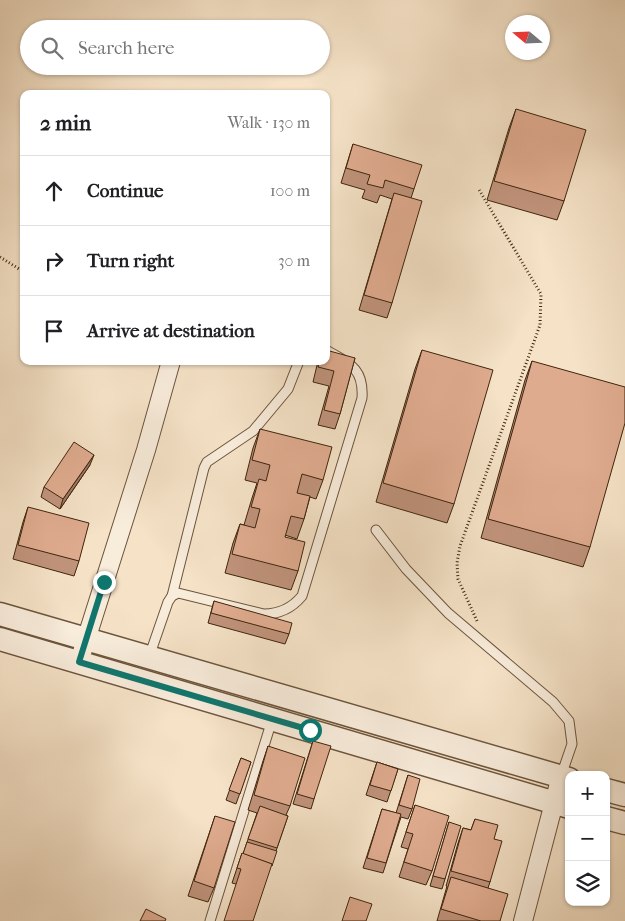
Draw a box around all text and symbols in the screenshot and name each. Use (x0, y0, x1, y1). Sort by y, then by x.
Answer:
north arrow (505, 15, 550, 60)
search box (20, 20, 330, 75)
icon: search (38, 34, 66, 62)
text: Search here (78, 37, 174, 59)
text: 2 min (40, 111, 91, 135)
text: Walk · 130 m (227, 113, 310, 132)
icon: ahead (40, 177, 68, 205)
text: Continue (87, 180, 163, 202)
text: 100 m (270, 181, 310, 200)
icon: right (40, 247, 68, 275)
text: Turn right (87, 250, 174, 272)
text: 30 m (278, 251, 310, 270)
icon: arrive (40, 317, 68, 345)
text: Arrive at destination (87, 320, 255, 342)
route end (93, 571, 116, 594)
route start (299, 719, 322, 742)
map controls (565, 771, 610, 906)
button: + (565, 771, 610, 816)
button: − (565, 816, 610, 861)
button: layers (565, 861, 610, 906)

